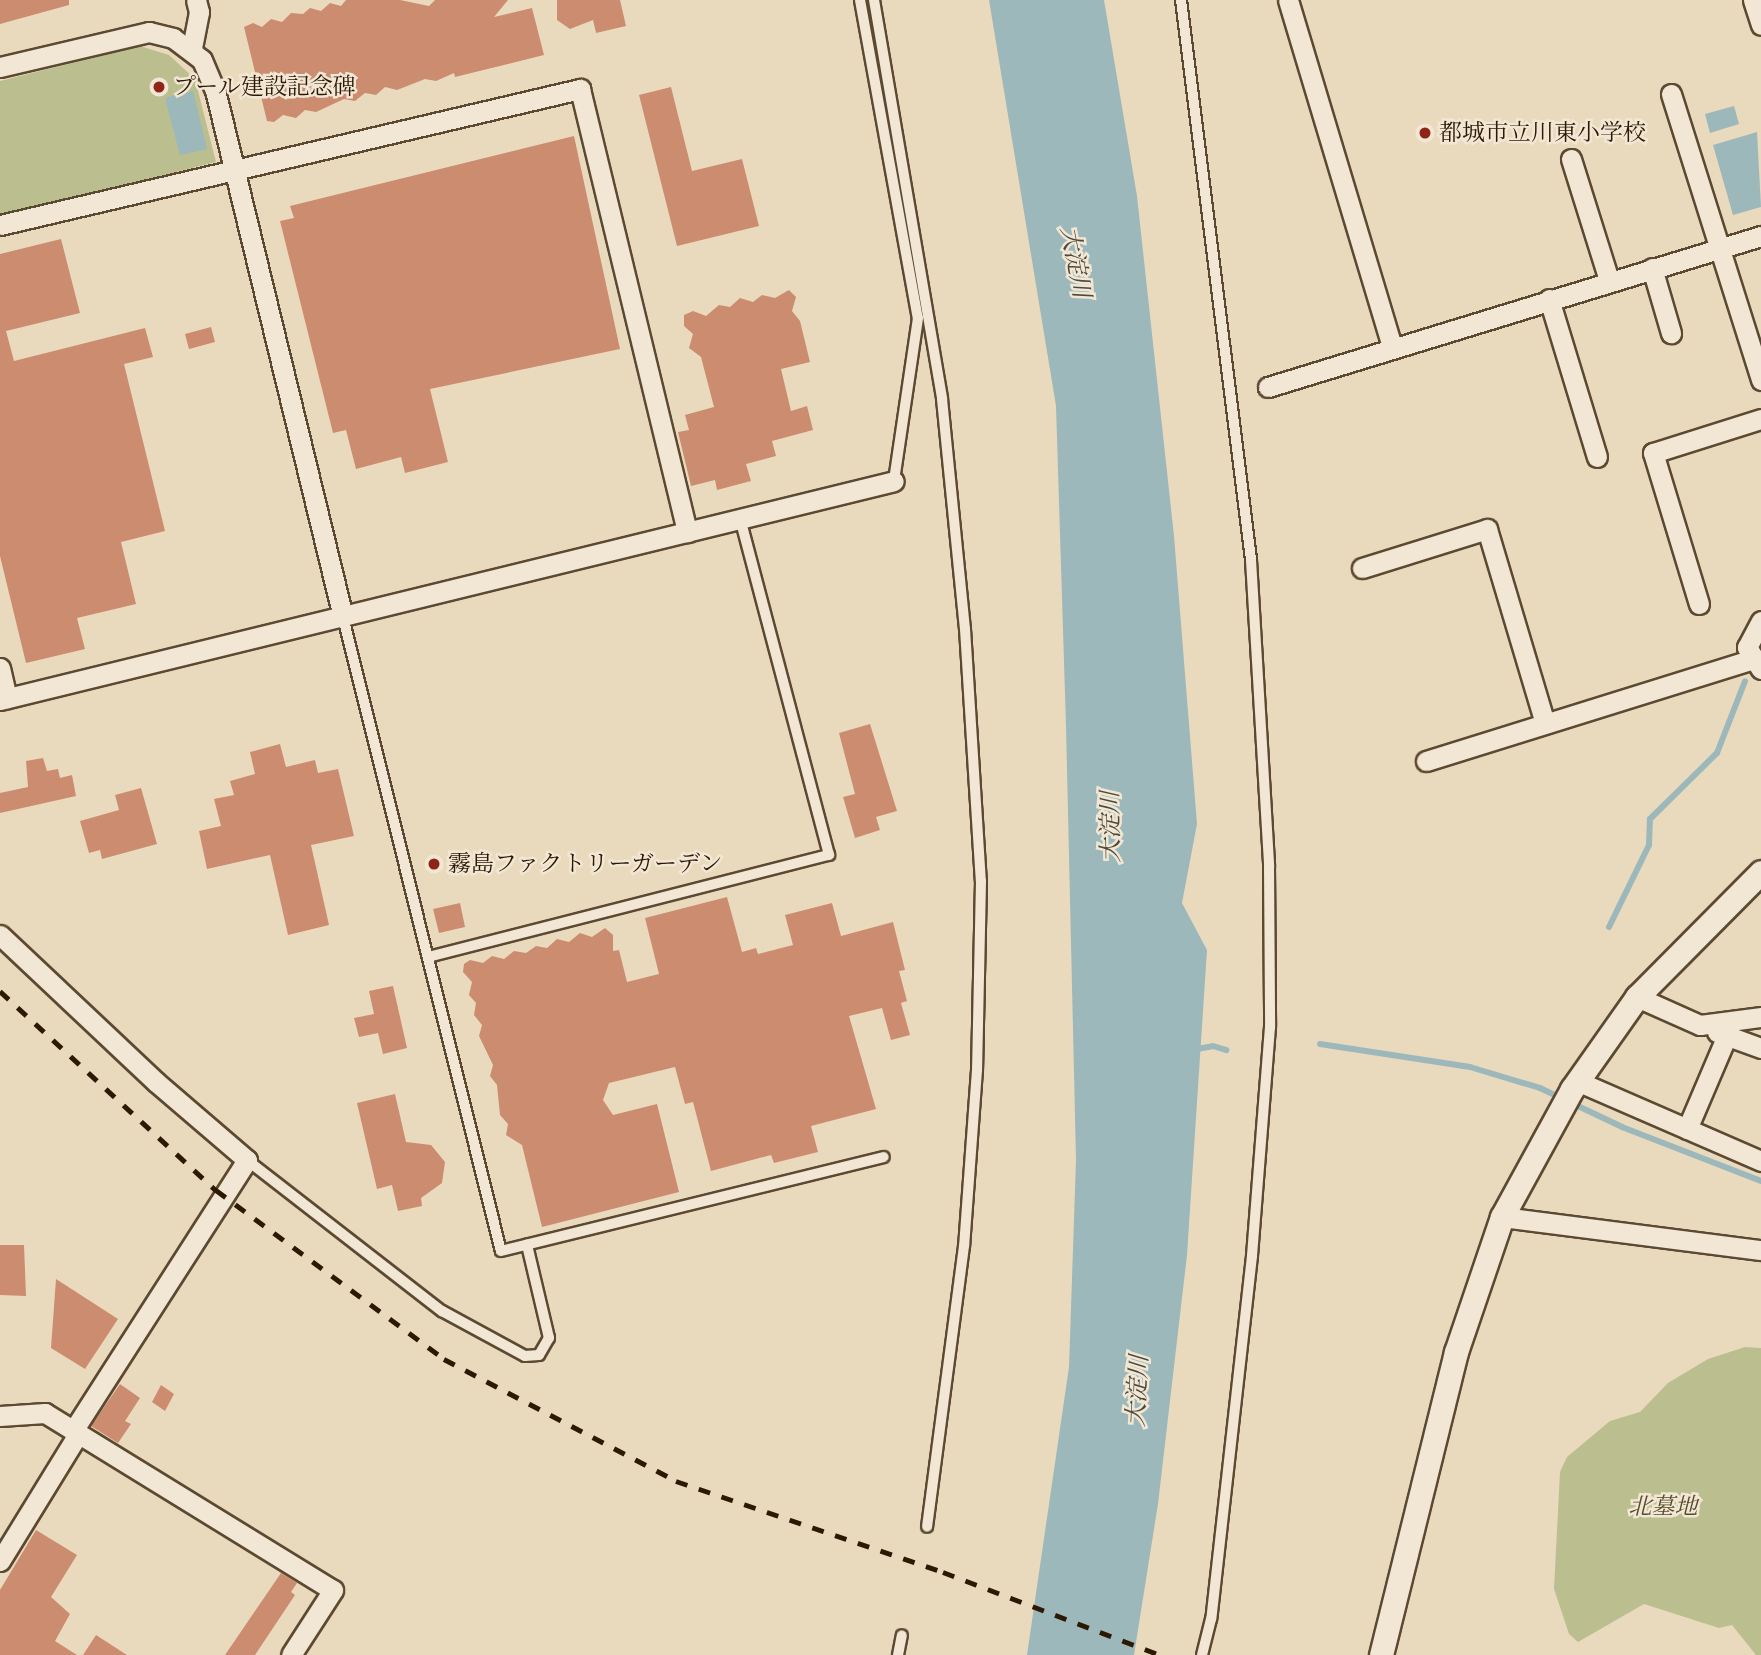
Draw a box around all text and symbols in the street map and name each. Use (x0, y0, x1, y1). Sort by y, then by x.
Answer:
place label: プール建設記念碑 (173, 73, 356, 101)
marker: プール建設記念碑 (151, 79, 167, 95)
place label: 都城市立川東小学校 (1439, 119, 1646, 147)
marker: 都城市立川東小学校 (1417, 125, 1433, 141)
water label: 大淀川 (1054, 224, 1096, 300)
water label: 大淀川 (1096, 791, 1126, 863)
place label: 霧島ファクトリーガーデン (448, 850, 724, 878)
marker: 霧島ファクトリーガーデン (426, 856, 442, 872)
water label: 大淀川 (1122, 1354, 1154, 1428)
park label: 北墓地 (1629, 1493, 1697, 1521)

